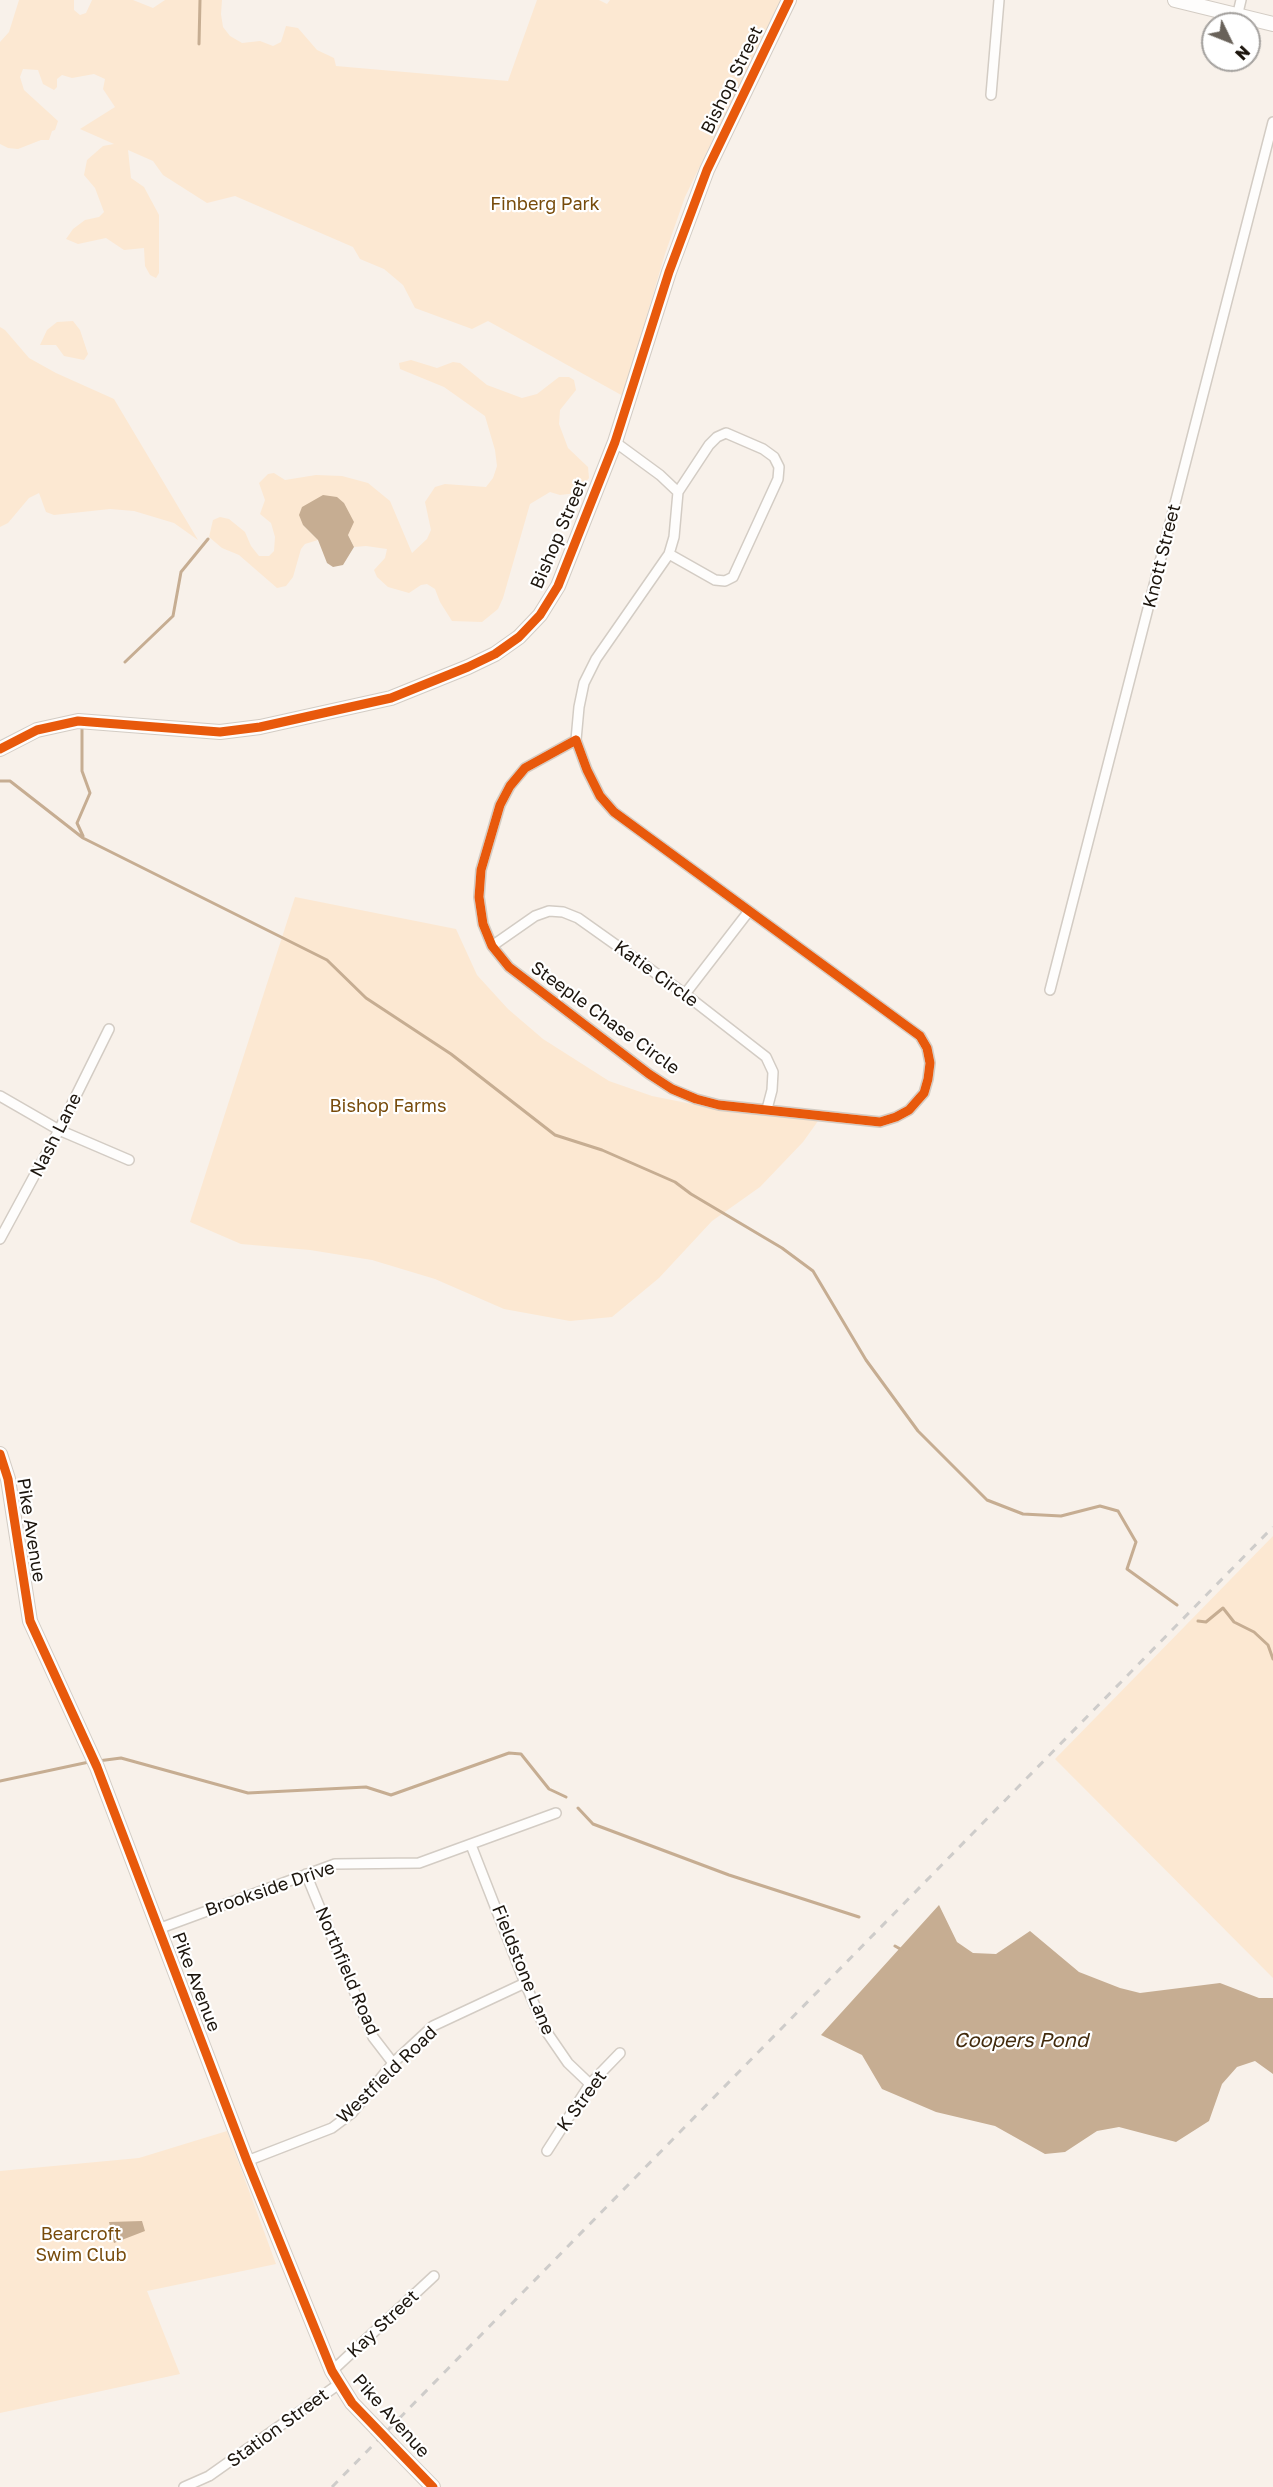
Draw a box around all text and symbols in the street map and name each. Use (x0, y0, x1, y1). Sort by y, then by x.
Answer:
north arrow (1201, 12, 1261, 72)
street label: Bishop Street (697, 23, 767, 137)
text: N (1231, 42, 1254, 64)
park label: Finberg Park (490, 193, 600, 215)
street label: Bishop Street (526, 476, 592, 592)
street label: Knott Street (1139, 502, 1185, 610)
street label: Katie Circle (610, 936, 702, 1012)
street label: Steeple Chase Circle (526, 957, 684, 1079)
street label: Nash Lane (26, 1090, 86, 1180)
park label: Bishop Farms (330, 1095, 446, 1117)
street label: Pike Avenue (12, 1477, 50, 1583)
street label: Brookside Drive (202, 1857, 338, 1921)
street label: Fieldstone Lane (487, 1902, 559, 2038)
street label: Northfield Road (310, 1904, 384, 2038)
street label: Pike Avenue (167, 1929, 225, 2035)
street label: Westfield Road (332, 2022, 442, 2128)
water label: Coopers Pond (954, 2029, 1088, 2053)
street label: K Street (553, 2066, 611, 2136)
park label: Bearcroft Swim Club (35, 2223, 127, 2266)
street label: Kay Street (343, 2285, 423, 2363)
street label: Pike Avenue (348, 2370, 434, 2462)
street label: Station Street (223, 2384, 333, 2472)

